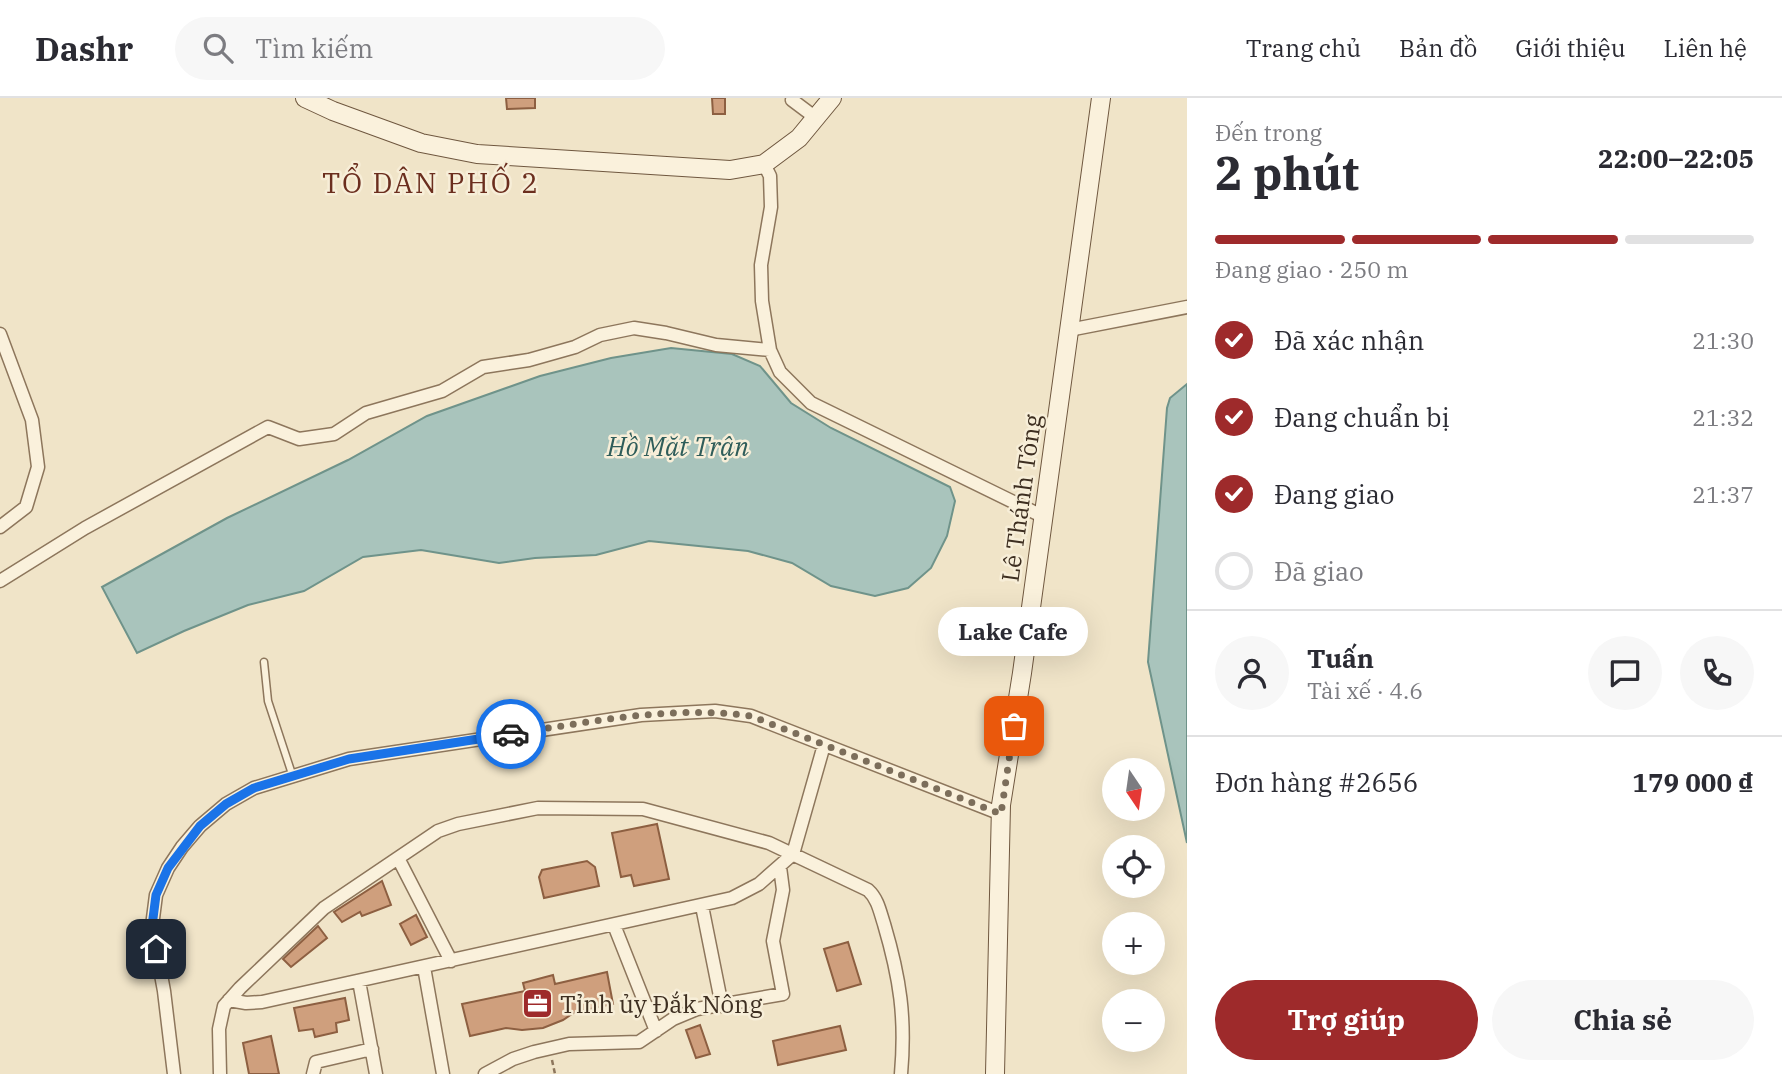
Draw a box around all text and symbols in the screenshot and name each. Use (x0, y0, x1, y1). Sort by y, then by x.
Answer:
search box (175, 17, 665, 80)
text: Dashr (35, 27, 133, 70)
icon: search (199, 29, 237, 67)
text: Tìm kiếm (255, 31, 373, 65)
text: Trang chủ (1246, 32, 1361, 64)
text: Bản đồ (1399, 32, 1477, 64)
text: Giới thiệu (1515, 32, 1626, 64)
text: Liên hệ (1664, 32, 1747, 64)
text: Đến trong (1215, 117, 1322, 147)
text: 22:00–22:05 (1598, 141, 1754, 175)
text: 2 phút (1215, 143, 1359, 203)
district label: TỔ DÂN PHỐ 2 (322, 162, 540, 201)
text: Đang giao · 250 m (1215, 254, 1408, 284)
icon: check (1215, 321, 1253, 359)
text: Đã xác nhận (1274, 323, 1424, 357)
text: 21:30 (1692, 325, 1754, 355)
icon: check (1215, 398, 1253, 436)
text: Đang chuẩn bị (1274, 400, 1450, 434)
text: 21:32 (1692, 402, 1754, 432)
street label: Lê Thánh Tông (993, 412, 1049, 584)
water label: Hồ Mặt Trận (606, 429, 749, 463)
icon: check (1215, 475, 1253, 513)
text: Đang giao (1274, 477, 1395, 511)
text: 21:37 (1692, 479, 1754, 509)
text: Đã giao (1274, 554, 1364, 588)
callout: Lake Cafe (939, 607, 1089, 656)
text: Lake Cafe (958, 616, 1068, 646)
button: person (1215, 636, 1289, 710)
button: chat (1588, 636, 1662, 710)
button: phone (1680, 636, 1754, 710)
text: Tuấn (1307, 641, 1374, 675)
text: Tài xế · 4.6 (1307, 675, 1423, 705)
pin (984, 696, 1044, 756)
courier (476, 699, 546, 769)
icon: bag (995, 707, 1033, 745)
icon: car (492, 715, 530, 753)
north arrow (1102, 758, 1166, 821)
map controls (1102, 758, 1165, 1052)
text: Đơn hàng #2656 (1215, 765, 1418, 799)
text: 179 000 ₫ (1632, 765, 1754, 799)
button: locate (1102, 835, 1165, 898)
button: + (1102, 912, 1165, 975)
pin (126, 919, 186, 979)
icon: home (137, 930, 175, 968)
button: Trợ giúp (1215, 980, 1478, 1060)
button: Chia sẻ (1492, 980, 1754, 1060)
office icon: Tỉnh ủy Đắk Nông (520, 987, 554, 1021)
place label: Tỉnh ủy Đắk Nông (560, 988, 762, 1020)
button: − (1102, 989, 1165, 1052)

